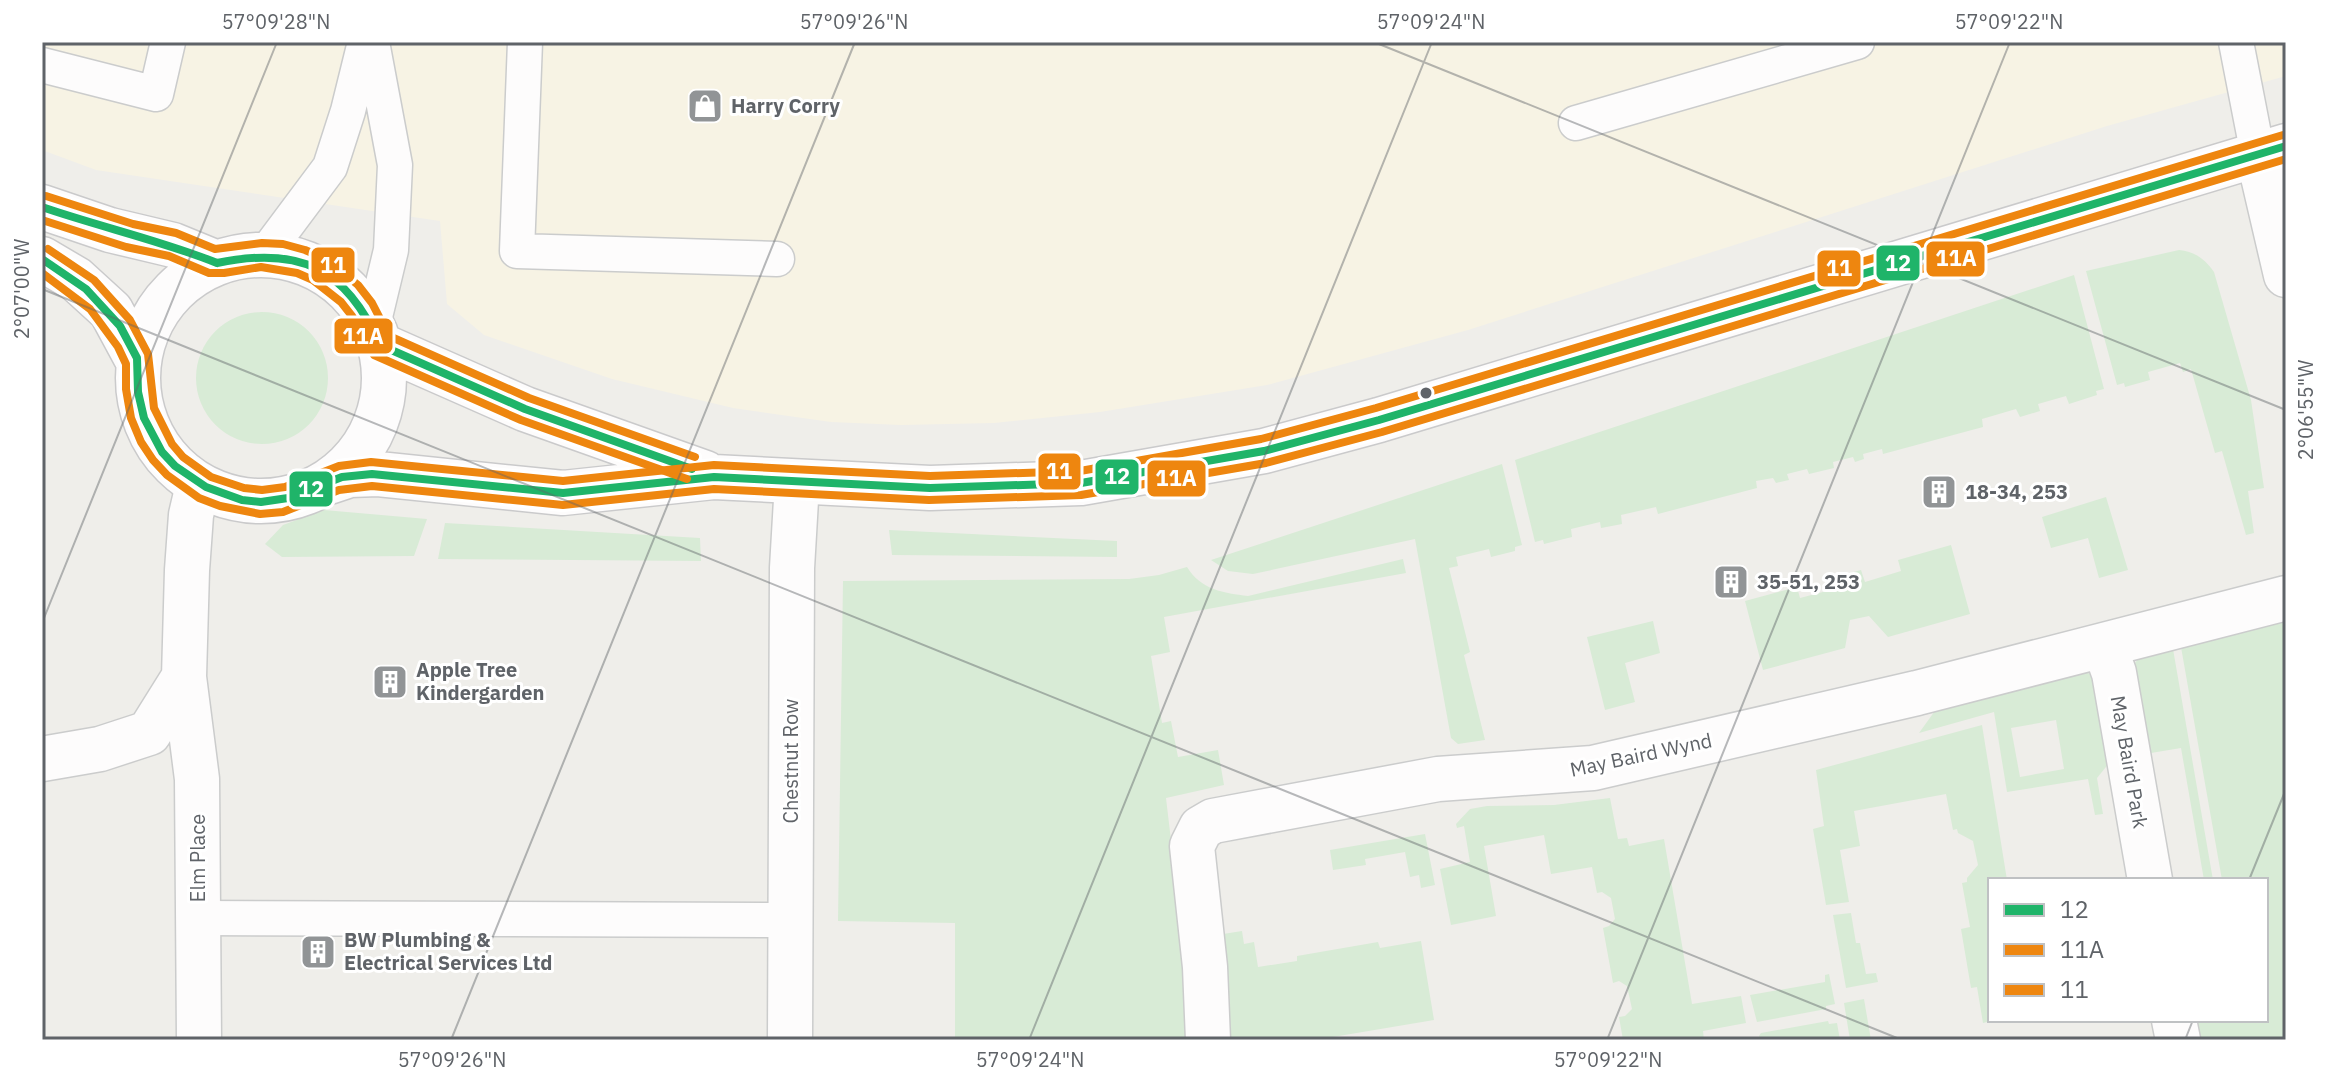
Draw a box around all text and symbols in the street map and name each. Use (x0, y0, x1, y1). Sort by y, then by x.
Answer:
text: 57°09'28"N (222, 8, 330, 35)
text: 57°09'26"N (800, 8, 908, 35)
text: 57°09'24"N (1377, 8, 1485, 35)
text: 57°09'22"N (1955, 8, 2063, 35)
shop icon: Harry Corry (686, 87, 724, 125)
place label: Harry Corry (731, 92, 840, 119)
text: 2°07'00"W (8, 238, 35, 339)
line badge: 11A (1925, 240, 1986, 278)
text: 11A (1935, 243, 1977, 272)
line badge: 12 (1875, 244, 1921, 282)
line badge: 11 (310, 246, 356, 284)
text: 12 (1885, 248, 1911, 277)
line badge: 11 (1816, 249, 1862, 288)
text: 11 (320, 250, 346, 279)
text: 11 (1826, 253, 1852, 282)
line badge: 11A (333, 317, 394, 355)
text: 11A (342, 321, 384, 350)
text: 2°06'55"W (2292, 359, 2319, 460)
unlabelled marker (1418, 385, 1434, 401)
line badge: 11 (1037, 452, 1082, 491)
text: 11 (1046, 456, 1072, 485)
line badge: 12 (1094, 458, 1140, 496)
line badge: 11A (1146, 459, 1207, 498)
text: 12 (1104, 461, 1130, 490)
text: 11A (1155, 463, 1197, 492)
line badge: 12 (288, 470, 334, 508)
building icon: 18-34, 253 (1920, 473, 1958, 511)
text: 12 (298, 474, 324, 503)
place label: 18-34, 253 (1965, 478, 2068, 505)
building icon: 35-51, 253 (1712, 563, 1750, 601)
place label: 35-51, 253 (1757, 568, 1860, 595)
place label: Apple Tree Kindergarden (416, 656, 544, 706)
building icon: Apple Tree Kindergarden (371, 663, 409, 701)
street label: May Baird Park (2105, 693, 2155, 831)
street label: Chestnut Row (777, 699, 804, 823)
street label: May Baird Wynd (1567, 726, 1714, 783)
street label: Elm Place (184, 814, 211, 902)
legend (1988, 878, 2268, 1022)
text: 12 (2060, 893, 2089, 925)
place label: BW Plumbing & Electrical Services Ltd (344, 926, 552, 976)
building icon: BW Plumbing & Electrical Services Ltd (299, 933, 337, 971)
text: 11A (2060, 933, 2104, 965)
text: 11 (2060, 973, 2089, 1005)
text: 57°09'26"N (398, 1046, 506, 1073)
text: 57°09'24"N (976, 1046, 1084, 1073)
text: 57°09'22"N (1554, 1046, 1662, 1073)

